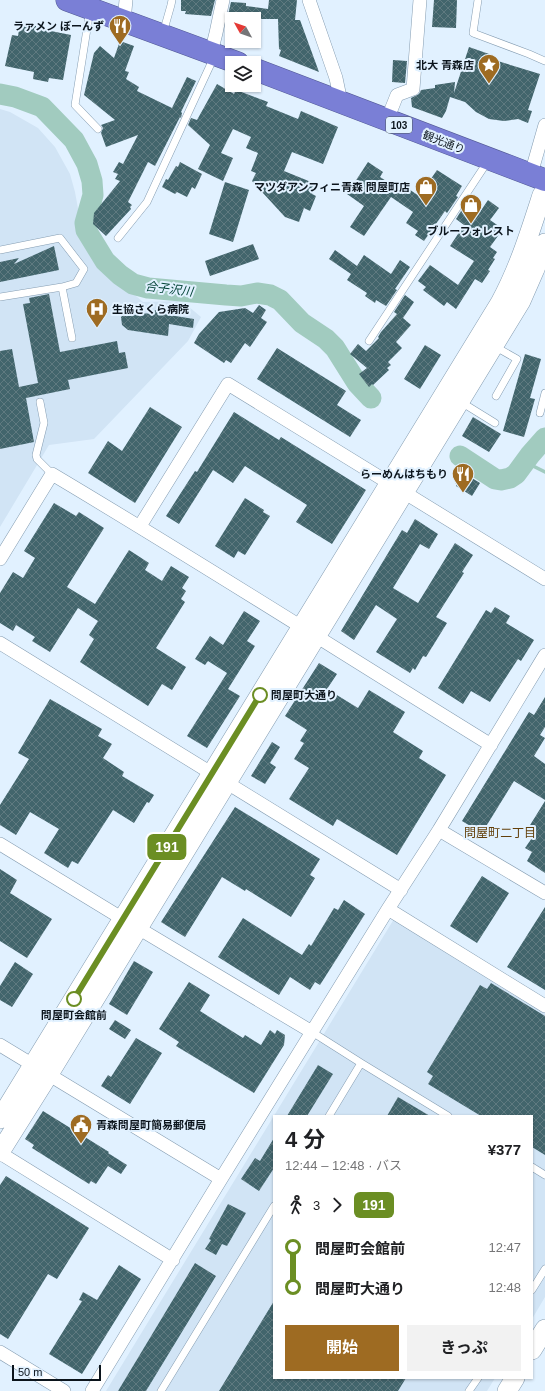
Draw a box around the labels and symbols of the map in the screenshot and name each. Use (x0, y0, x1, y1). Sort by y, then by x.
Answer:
north arrow (225, 12, 261, 48)
restaurant icon: ラァメン ぼーんず (107, 13, 133, 46)
place label: ラァメン ぼーんず (13, 20, 104, 32)
place icon: 北大 青森店 (476, 52, 502, 85)
place label: 北大 青森店 (416, 59, 474, 71)
road number: 103 (386, 117, 412, 133)
street label: 観光通り (421, 129, 467, 155)
shop icon: マツダアンフィニ青森 問屋町店 (413, 174, 439, 207)
place label: マツダアンフィニ青森 問屋町店 (254, 181, 410, 193)
shop icon: ブルーフォレスト (458, 192, 484, 225)
place label: ブルーフォレスト (427, 225, 515, 237)
water label: 合子沢川 (144, 279, 196, 299)
hospital icon: 生協さくら病院 (84, 296, 110, 329)
place label: 生協さくら病院 (112, 303, 189, 315)
restaurant icon: らーめんはちもり (450, 461, 476, 494)
place label: らーめんはちもり (360, 468, 448, 480)
marker: 問屋町大通り (252, 687, 268, 703)
place label: 問屋町大通り (271, 689, 337, 701)
district label: 問屋町二丁目 (464, 826, 536, 840)
line badge: 191 (144, 834, 190, 860)
marker: 問屋町会館前 (66, 991, 82, 1007)
place label: 問屋町会館前 (41, 1009, 107, 1021)
public building icon: 青森問屋町簡易郵便局 (68, 1112, 94, 1145)
place label: 青森問屋町簡易郵便局 (96, 1119, 206, 1131)
scale bar (12, 1363, 101, 1382)

